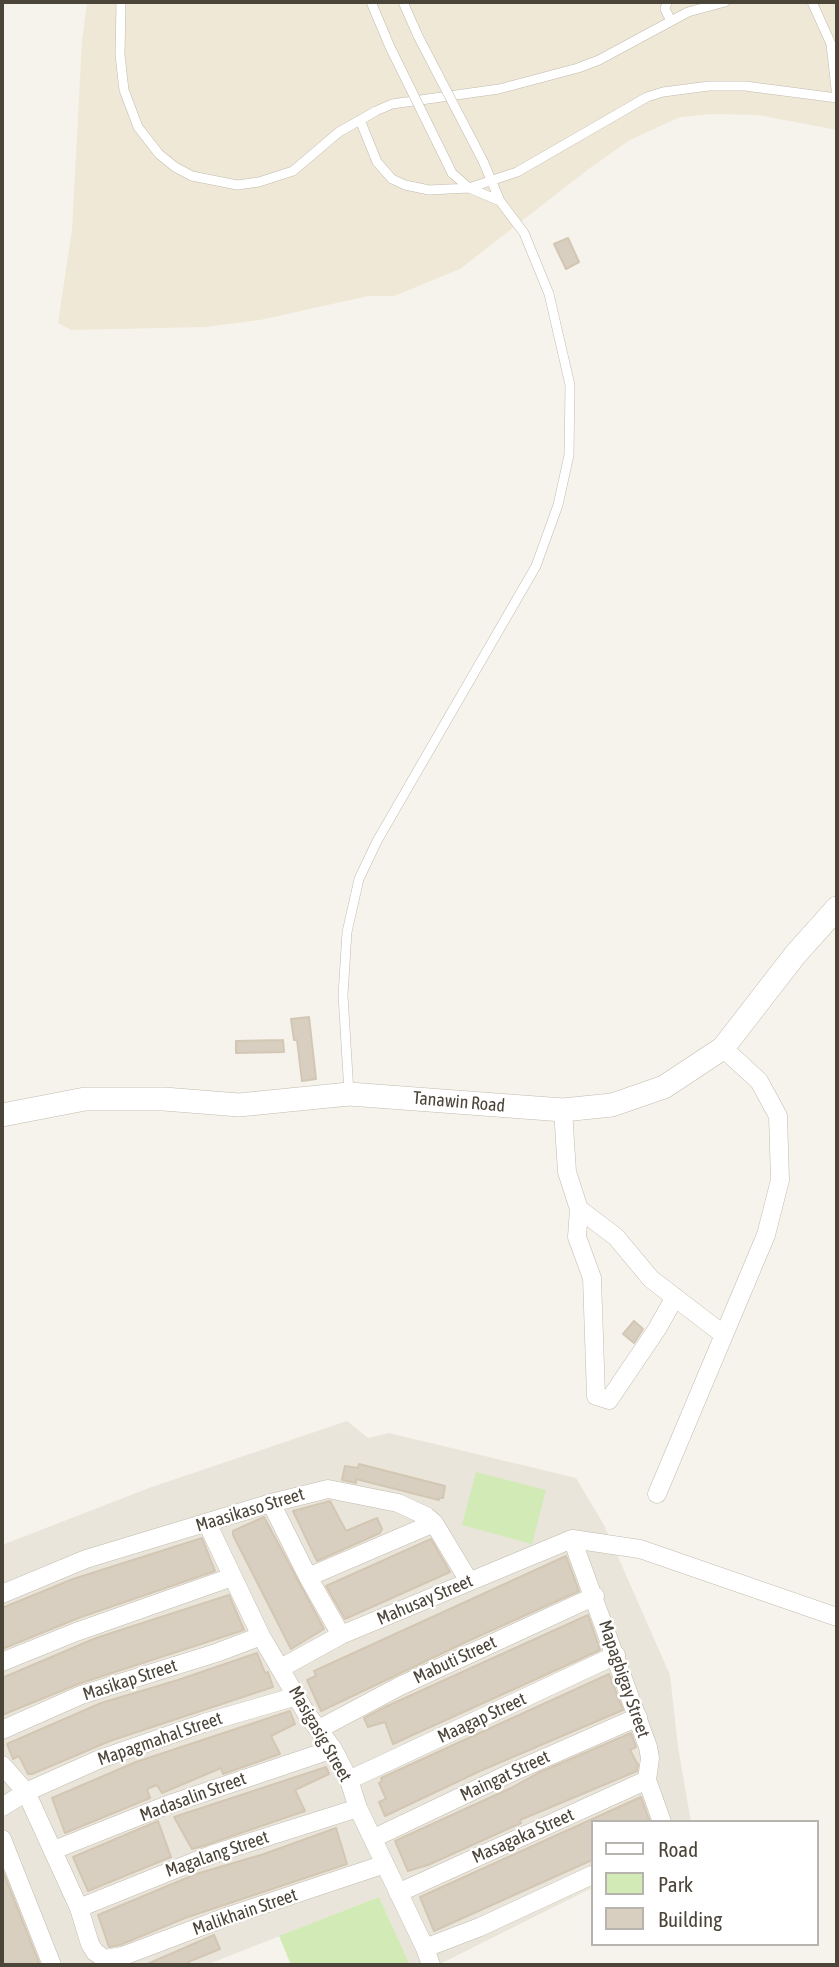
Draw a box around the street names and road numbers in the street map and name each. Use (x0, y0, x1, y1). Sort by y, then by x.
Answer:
street label: Tanawin Road (412, 1087, 506, 1117)
street label: Maasikaso Street (193, 1483, 307, 1537)
street label: Mahusay Street (374, 1570, 476, 1630)
street label: Mapagbigay Street (594, 1617, 654, 1741)
street label: Mabuti Street (410, 1631, 500, 1689)
street label: Masikap Street (80, 1655, 180, 1705)
street label: Masigasig Street (284, 1682, 356, 1786)
street label: Maagap Street (434, 1688, 530, 1748)
street label: Mapagmahal Street (95, 1708, 225, 1770)
street label: Maingat Street (457, 1746, 553, 1806)
street label: Madasalin Street (137, 1768, 249, 1826)
street label: Masagaka Street (469, 1804, 577, 1868)
street label: Magalang Street (163, 1826, 271, 1882)
street label: Malikhain Street (190, 1884, 300, 1940)

